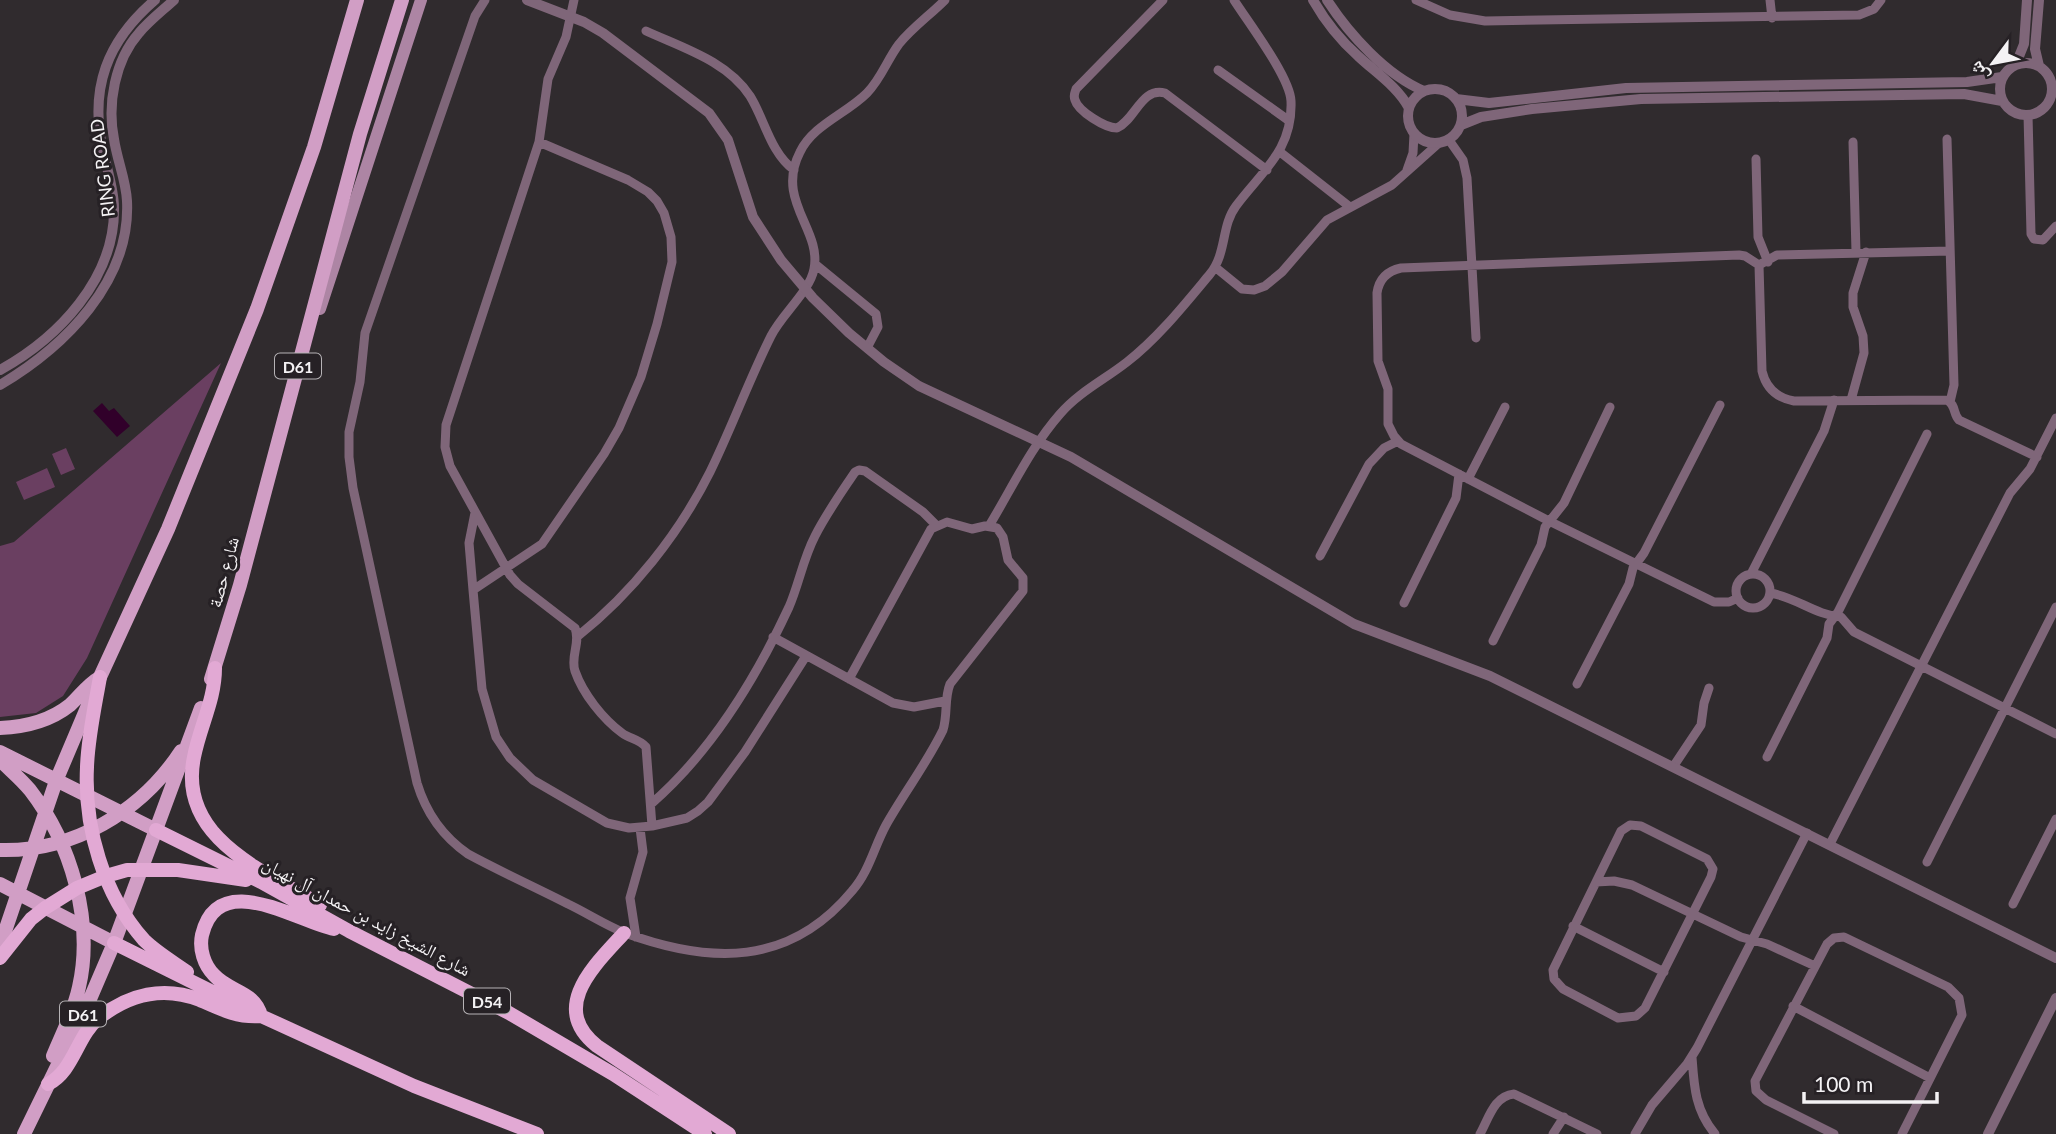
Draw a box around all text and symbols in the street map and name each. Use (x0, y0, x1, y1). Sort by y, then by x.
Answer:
north arrow (1958, 28, 2028, 98)
text: ش (1963, 57, 1994, 87)
street label: RING ROAD (85, 118, 119, 218)
road number: D61 (275, 354, 321, 378)
street label: شارع حصة (203, 534, 244, 610)
street label: شارع الشيخ زايد بن حمدان آل نهيان (258, 852, 475, 982)
road number: D54 (464, 988, 510, 1014)
road number: D61 (60, 1002, 106, 1026)
scale bar (1804, 1060, 1937, 1104)
text: 100 m (1814, 1071, 1873, 1096)

